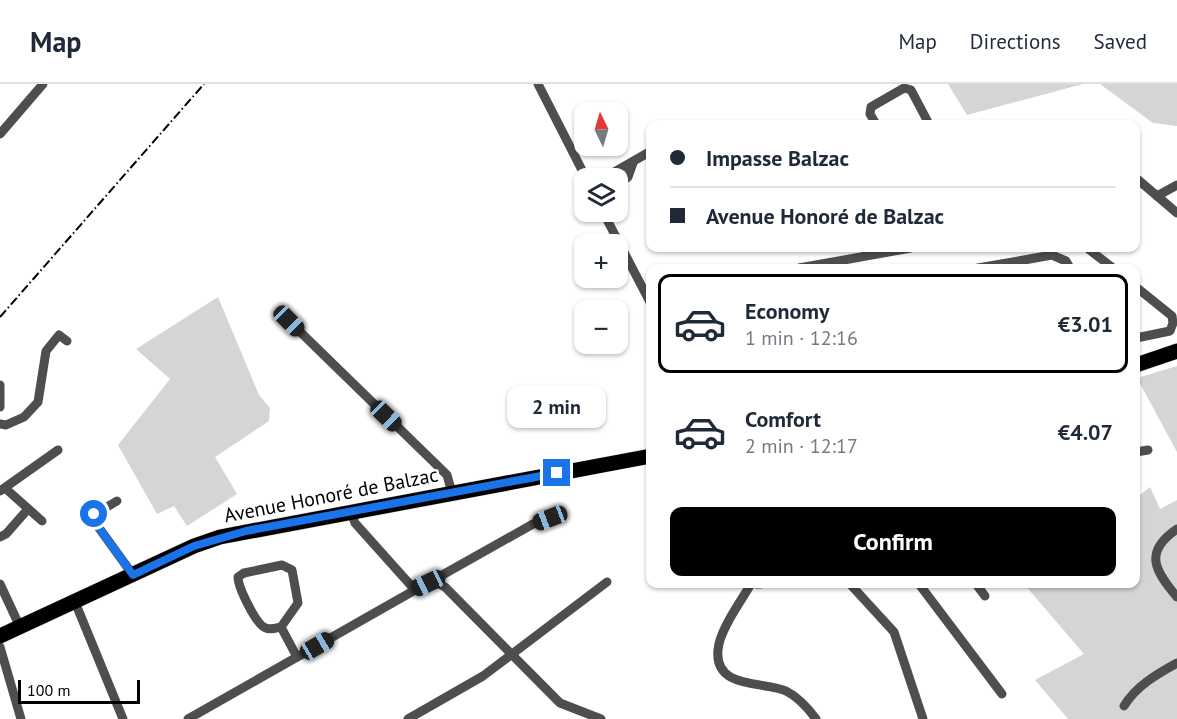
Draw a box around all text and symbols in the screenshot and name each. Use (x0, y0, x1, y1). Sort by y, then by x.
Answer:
text: Map (30, 23, 81, 60)
text: Map (898, 28, 937, 55)
text: Directions (970, 28, 1061, 55)
text: Saved (1094, 28, 1147, 55)
north arrow (574, 102, 628, 156)
map controls (574, 102, 628, 354)
text: Impasse Balzac (706, 144, 849, 172)
button: layers (574, 168, 628, 222)
text: Avenue Honoré de Balzac (706, 202, 944, 230)
button: + (574, 234, 628, 288)
icon: car (673, 297, 727, 351)
text: Economy (745, 297, 829, 325)
button: − (574, 300, 628, 354)
car (270, 302, 308, 340)
text: €3.01 (1058, 310, 1113, 338)
text: 1 min · 12:16 (745, 325, 858, 351)
callout: 2 min (508, 386, 606, 428)
text: 2 min (532, 394, 581, 420)
car (367, 397, 405, 435)
icon: car (673, 405, 727, 459)
text: Comfort (745, 405, 821, 433)
text: €4.07 (1058, 418, 1113, 446)
text: 2 min · 12:17 (745, 433, 858, 459)
route end (543, 459, 570, 486)
street label: Avenue Honoré de Balzac (222, 461, 440, 529)
route start (80, 500, 107, 527)
car (530, 503, 570, 533)
button: Confirm (670, 507, 1116, 576)
car (408, 567, 448, 599)
car (297, 629, 337, 663)
scale bar (18, 677, 140, 704)
text: 100 m (27, 680, 70, 700)

